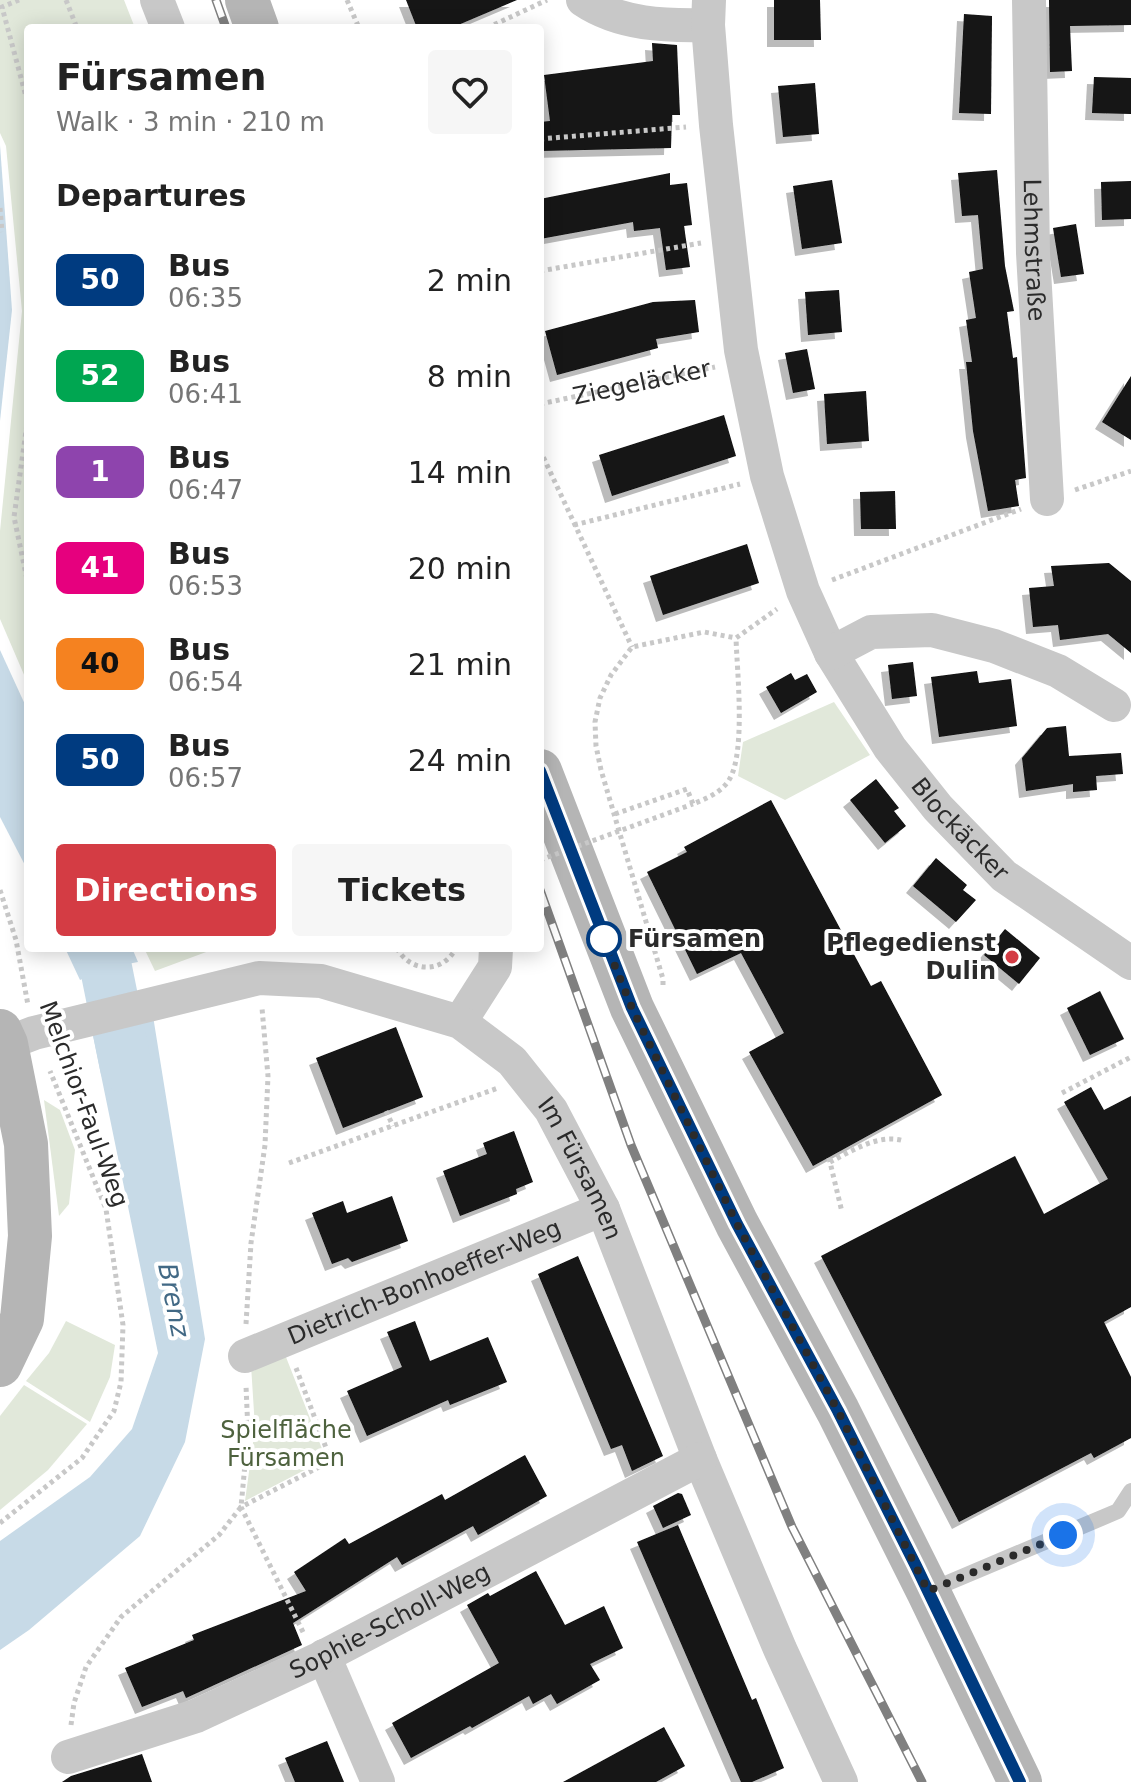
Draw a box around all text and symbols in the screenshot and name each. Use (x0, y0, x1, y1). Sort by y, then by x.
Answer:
button: heart (428, 50, 512, 134)
text: Fürsamen (56, 55, 267, 99)
text: Walk · 3 min · 210 m (56, 107, 325, 137)
text: Departures (56, 178, 246, 213)
street label: Lehmstraße (1018, 178, 1051, 322)
text: Bus (168, 248, 230, 283)
text: 50 (81, 263, 119, 296)
text: 2 min (427, 263, 512, 298)
text: 06:35 (168, 283, 243, 313)
text: Bus (168, 344, 230, 379)
street label: Ziegeläcker (570, 354, 713, 411)
text: 52 (81, 359, 119, 392)
text: 8 min (427, 359, 512, 394)
text: 06:41 (168, 379, 243, 409)
text: Bus (168, 440, 230, 475)
text: 1 (90, 455, 110, 488)
text: 14 min (408, 455, 512, 490)
text: 06:47 (168, 475, 243, 505)
text: Bus (168, 536, 230, 571)
text: 41 (81, 551, 119, 584)
text: 20 min (408, 551, 512, 586)
text: 06:53 (168, 571, 243, 601)
text: Bus (168, 632, 230, 667)
text: 40 (81, 647, 119, 680)
text: 21 min (408, 647, 512, 682)
text: 06:54 (168, 667, 243, 697)
text: Bus (168, 728, 230, 763)
text: 50 (81, 743, 119, 776)
text: 24 min (408, 743, 512, 778)
text: 06:57 (168, 763, 243, 793)
street label: Blockäcker (905, 772, 1015, 886)
button: Directions (56, 844, 276, 936)
button: Tickets (292, 844, 512, 936)
marker: Fürsamen (587, 922, 621, 956)
place label: Fürsamen (628, 925, 761, 953)
place label: Pflegedienst Dulin (826, 929, 996, 985)
marker: Pflegedienst Dulin (1003, 948, 1021, 966)
street label: Melchior-Faul-Weg (34, 997, 134, 1211)
street label: Im Fürsamen (532, 1091, 628, 1244)
street label: Dietrich-Bonhoeffer-Weg (284, 1214, 565, 1351)
water label: Brenz (152, 1260, 196, 1341)
park label: Spielfläche Fürsamen (220, 1416, 352, 1472)
your location (1043, 1515, 1083, 1555)
street label: Sophie-Scholl-Weg (285, 1558, 495, 1685)

